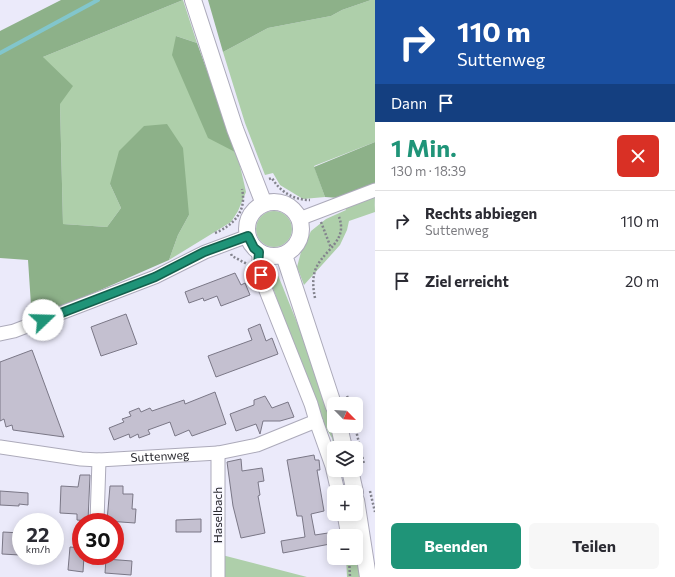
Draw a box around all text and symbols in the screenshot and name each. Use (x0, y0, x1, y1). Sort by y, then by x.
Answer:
text: 110 m (457, 14, 531, 48)
icon: right (391, 16, 443, 68)
text: Suttenweg (457, 48, 545, 70)
icon: arrive (435, 92, 457, 114)
text: Dann (391, 94, 427, 112)
text: 1 Min. (391, 133, 457, 162)
button: close (617, 135, 659, 177)
text: 130 m · 18:39 (391, 163, 466, 179)
text: Rechts abbiegen (425, 204, 537, 222)
icon: right (391, 210, 413, 232)
text: 110 m (620, 212, 659, 230)
text: Suttenweg (425, 222, 489, 238)
pin (244, 258, 278, 292)
icon: arrive (250, 264, 272, 286)
icon: arrive (391, 270, 413, 292)
text: Ziel erreicht (425, 272, 509, 290)
text: 20 m (625, 272, 659, 290)
position arrow (22, 299, 64, 341)
north arrow (327, 397, 363, 433)
map controls (327, 397, 363, 565)
button: layers (327, 441, 363, 477)
street label: Suttenweg (130, 447, 190, 464)
button: + (327, 485, 363, 521)
street label: Haselbach (210, 487, 224, 543)
speed limit sign: 30 (72, 513, 124, 565)
text: 22 (27, 522, 49, 546)
button: Beenden (391, 523, 521, 569)
button: Teilen (529, 523, 659, 569)
button: − (327, 529, 363, 565)
text: km/h (26, 543, 50, 555)

